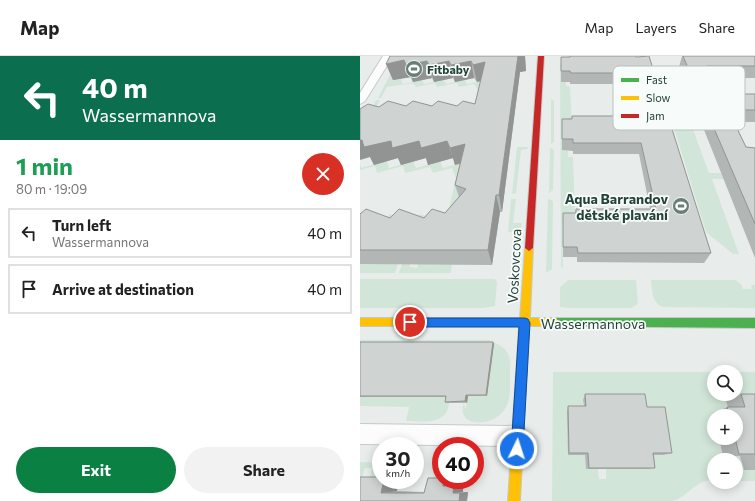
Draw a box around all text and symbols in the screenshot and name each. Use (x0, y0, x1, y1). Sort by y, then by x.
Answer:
text: Map (20, 16, 59, 39)
text: Map (585, 19, 613, 36)
text: Layers (635, 19, 677, 36)
text: Share (699, 19, 735, 36)
sports icon: Fitbaby (404, 59, 424, 79)
place label: Fitbaby (427, 62, 470, 76)
legend (613, 66, 745, 130)
text: 40 m (82, 70, 148, 104)
icon: left (16, 72, 68, 124)
text: Fast (646, 73, 668, 86)
text: Slow (646, 91, 671, 104)
text: Wassermannova (82, 104, 217, 126)
text: Jam (646, 109, 665, 123)
text: 1 min (16, 151, 73, 180)
button: close (302, 153, 344, 195)
text: 80 m · 19:09 (16, 181, 87, 197)
place label: Aqua Barrandov dětské plavání (565, 190, 669, 223)
sports icon: Aqua Barrandov dětské plavání (671, 196, 691, 216)
text: Turn left (52, 216, 111, 234)
icon: left (18, 222, 40, 244)
text: 40 m (307, 224, 342, 242)
street label: Voskovcova (504, 228, 524, 304)
text: Wassermannova (52, 234, 149, 250)
icon: arrive (18, 278, 40, 300)
text: Arrive at destination (52, 280, 194, 298)
text: 40 m (307, 280, 342, 298)
pin (393, 305, 427, 339)
icon: arrive (399, 311, 421, 333)
street label: Wassermannova (541, 315, 645, 332)
map controls (707, 365, 743, 489)
button: search (707, 365, 743, 401)
button: + (707, 409, 743, 445)
position arrow (496, 428, 538, 470)
speed limit sign: 40 (432, 437, 484, 489)
text: 30 (386, 446, 410, 470)
button: Exit (16, 447, 176, 493)
button: Share (184, 447, 344, 493)
button: − (707, 453, 743, 489)
text: km/h (386, 467, 410, 479)

